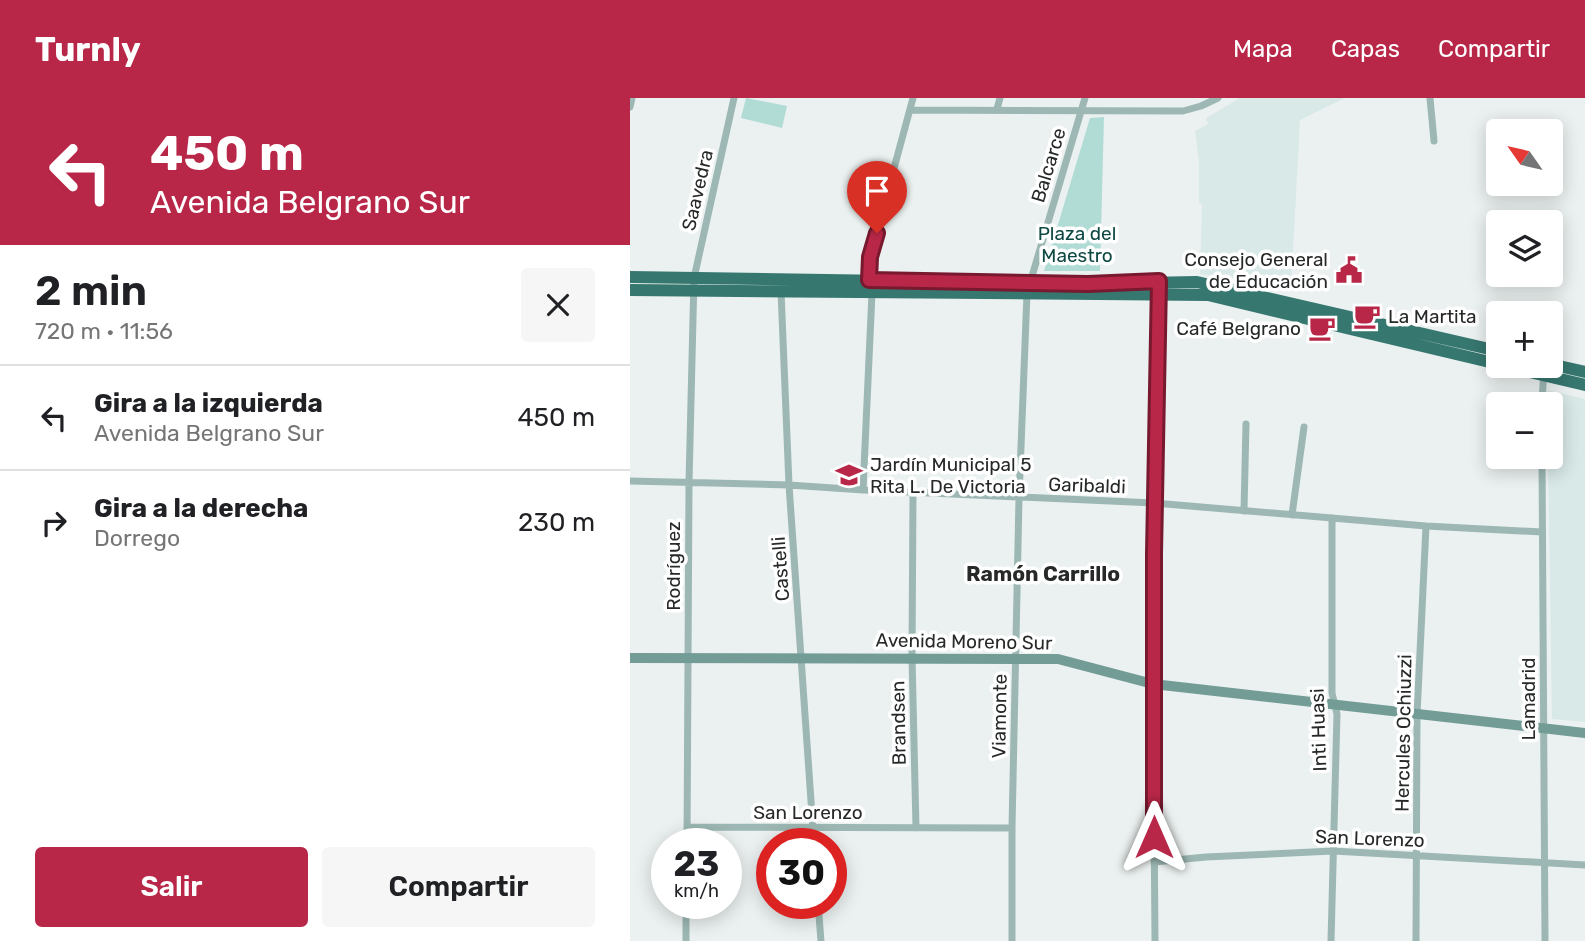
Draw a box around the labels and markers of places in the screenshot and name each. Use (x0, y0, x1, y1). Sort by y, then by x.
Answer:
pin (847, 161, 907, 233)
place label: Consejo General de Educación (1184, 248, 1328, 293)
public building icon: Consejo General de Educación (1334, 255, 1364, 285)
cafe icon: La Martita (1352, 301, 1382, 331)
place label: La Martita (1388, 305, 1477, 328)
cafe icon: Café Belgrano (1307, 313, 1337, 343)
place label: Café Belgrano (1176, 317, 1301, 340)
place label: Jardín Municipal 5 Rita L. De Victoria (870, 453, 1032, 498)
school or university icon: Jardín Municipal 5 Rita L. De Victoria (834, 460, 864, 490)

